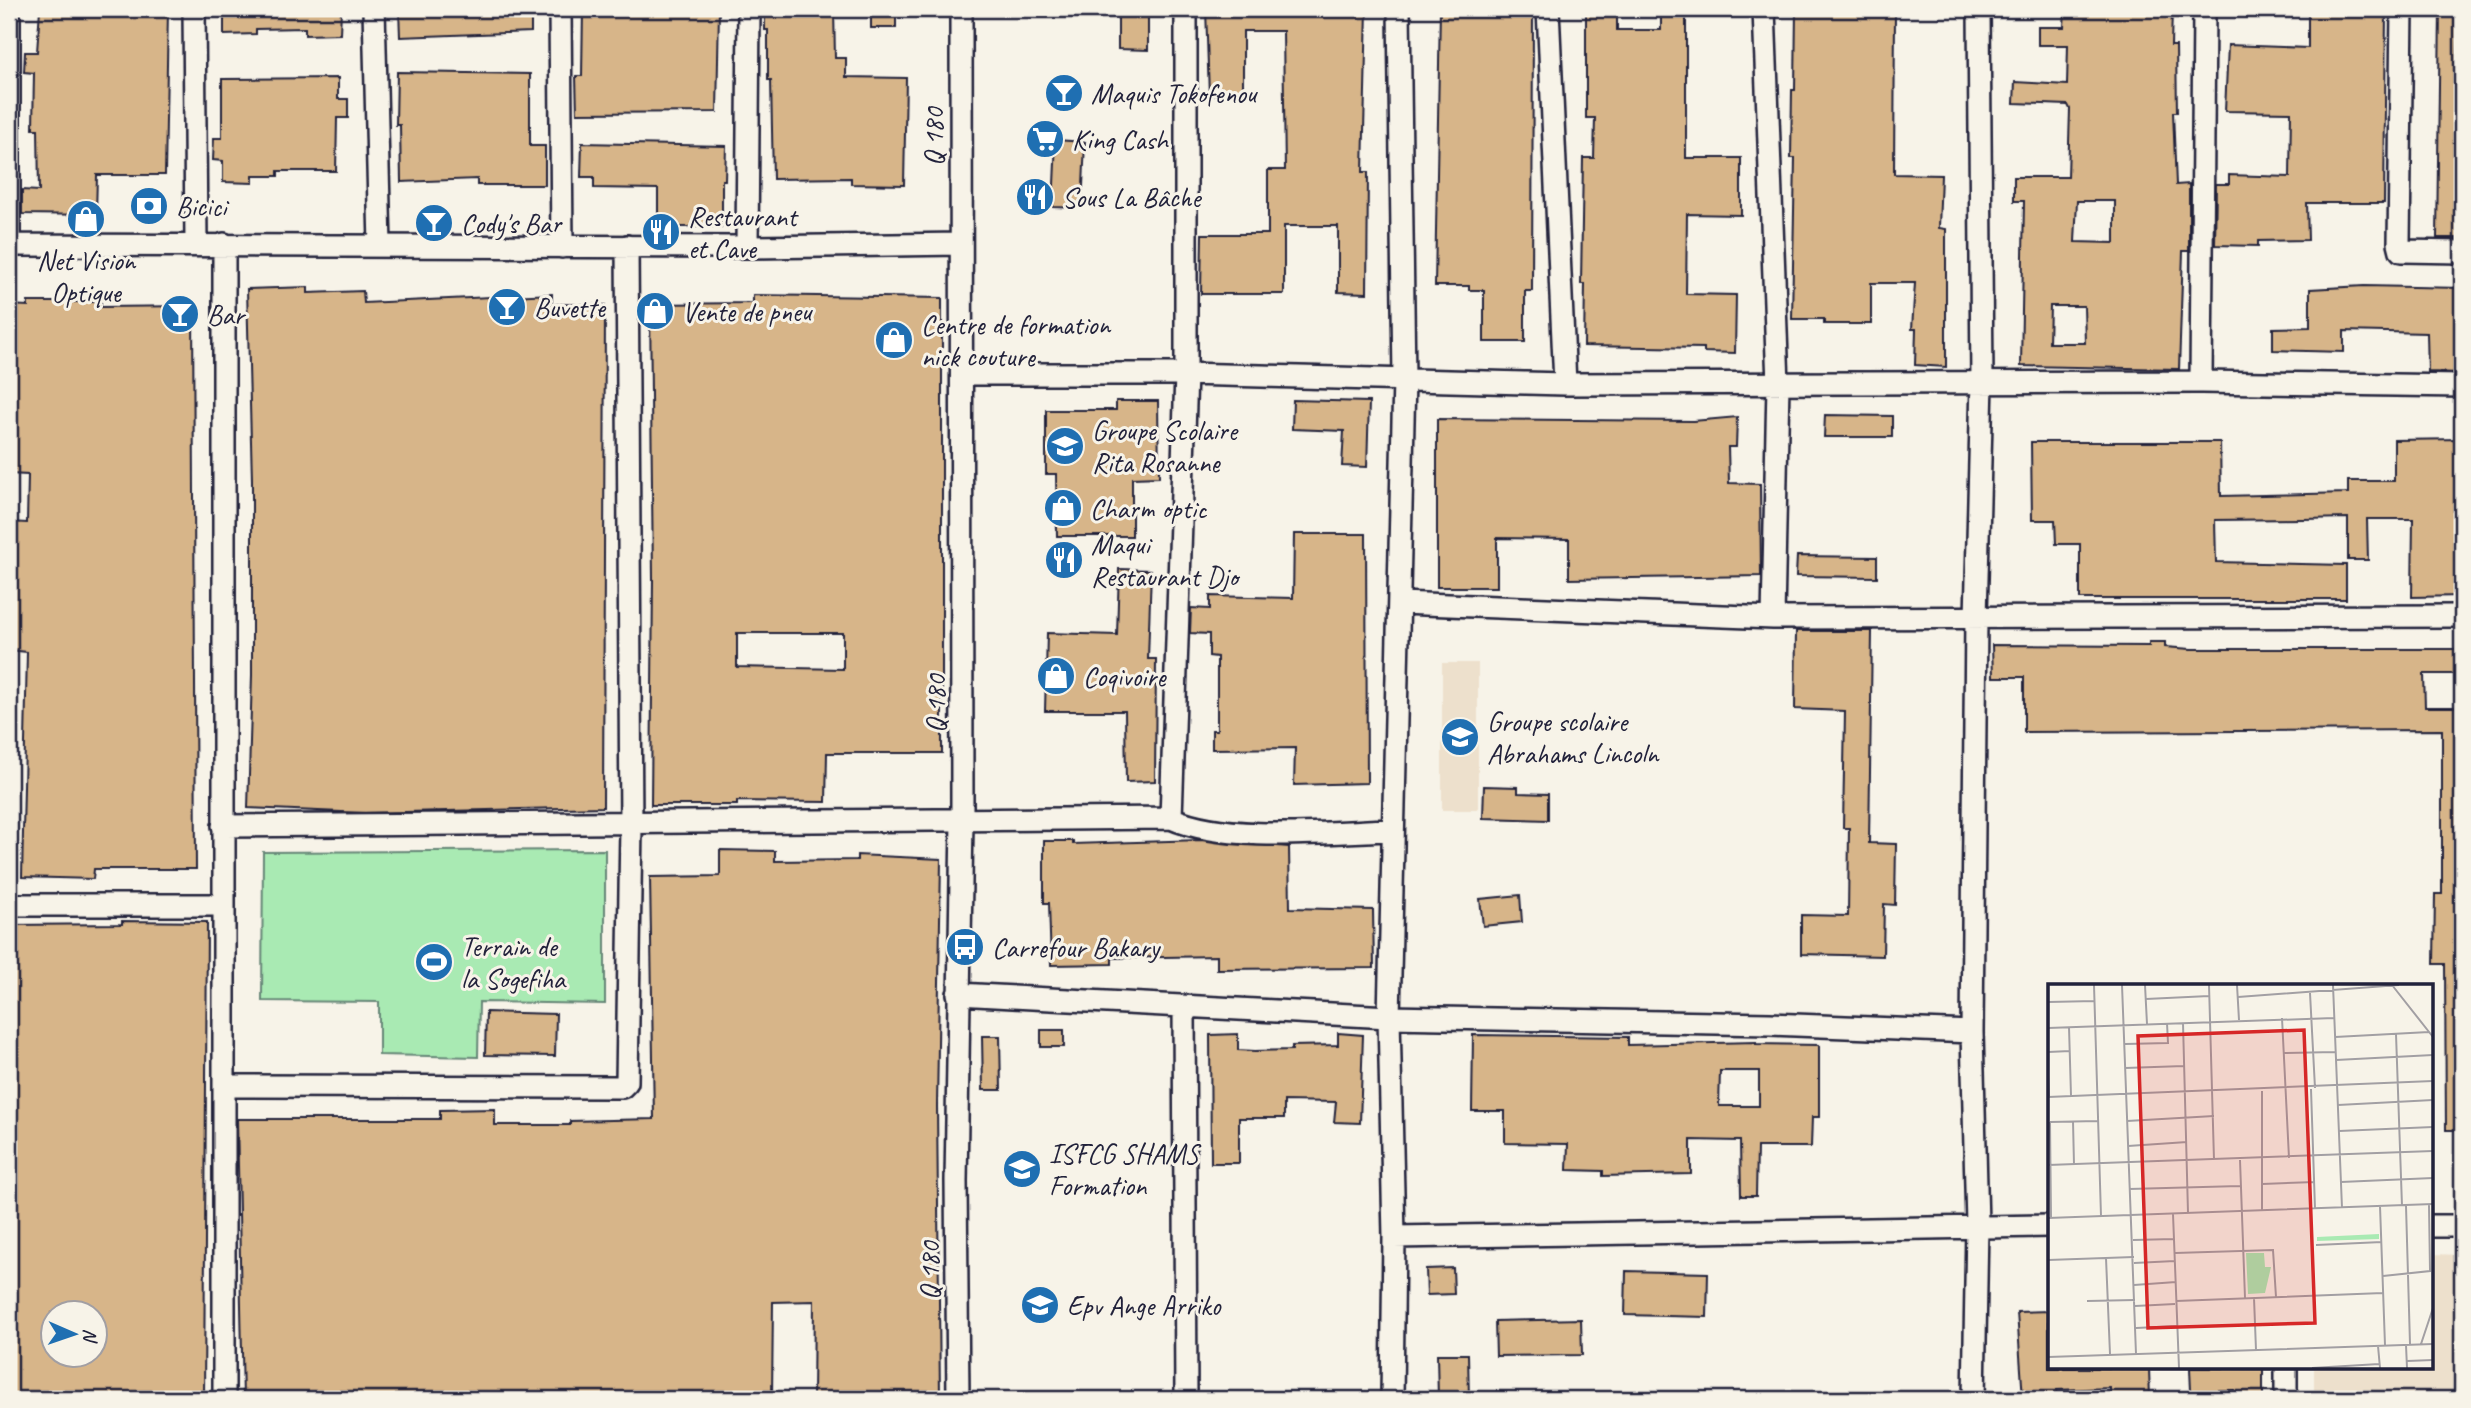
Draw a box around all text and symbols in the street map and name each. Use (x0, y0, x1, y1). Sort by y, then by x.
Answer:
bar icon: Maquis Tokofenou (1043, 72, 1085, 114)
place label: Maquis Tokofenou (1091, 76, 1258, 111)
street label: Q 180 (916, 105, 951, 166)
supermarket icon: King Cash (1024, 118, 1066, 160)
place label: King Cash (1072, 122, 1170, 157)
restaurant icon: Sous La Bâche (1014, 176, 1056, 218)
place label: Sous La Bâche (1062, 180, 1202, 215)
bank icon: Bicici (128, 185, 170, 227)
place label: Bicici (176, 189, 230, 224)
shop icon: Net Vision Optique (65, 198, 107, 240)
place label: Restaurant et Cave (688, 199, 799, 266)
bar icon: Cody's Bar (413, 202, 455, 244)
place label: Cody's Bar (461, 206, 563, 241)
restaurant icon: Restaurant et Cave (640, 211, 682, 253)
place label: Net Vision Optique (37, 243, 137, 310)
bar icon: Buvette (486, 286, 528, 328)
place label: Buvette (534, 290, 607, 325)
shop icon: Vente de pneu (634, 290, 676, 332)
bar icon: Bar (159, 293, 201, 335)
place label: Vente de pneu (682, 294, 813, 329)
place label: Bar (207, 297, 247, 332)
place label: Centre de formation nick couture (921, 307, 1111, 374)
shop icon: Centre de formation nick couture (873, 319, 915, 361)
place label: Groupe Scolaire Rita Rosanne (1092, 413, 1239, 480)
school or university icon: Groupe Scolaire Rita Rosanne (1044, 425, 1086, 467)
shop icon: Charm optic (1042, 487, 1084, 529)
place label: Charm optic (1090, 491, 1208, 526)
place label: Maqui Restaurant Djo (1091, 527, 1241, 594)
restaurant icon: Maqui Restaurant Djo (1043, 539, 1085, 581)
shop icon: Coqivoire (1035, 655, 1077, 697)
place label: Coqivoire (1083, 659, 1167, 694)
street label: Q 180 (918, 672, 953, 733)
place label: Groupe scolaire Abrahams Lincoln (1487, 704, 1660, 771)
school or university icon: Groupe scolaire Abrahams Lincoln (1439, 716, 1481, 758)
bus stop icon: Carrefour Bakary (944, 926, 986, 968)
place label: Terrain de la Sogefiha (461, 929, 567, 996)
place label: Carrefour Bakary (992, 930, 1162, 965)
sports icon: Terrain de la Sogefiha (413, 941, 455, 983)
inset map (2048, 984, 2432, 1370)
place label: ISFCG SHAMS Formation (1049, 1136, 1202, 1203)
school or university icon: ISFCG SHAMS Formation (1001, 1148, 1043, 1190)
street label: Q 180 (912, 1239, 947, 1300)
school or university icon: Epv Ange Arriko (1019, 1284, 1061, 1326)
place label: Epv Ange Arriko (1067, 1288, 1223, 1323)
north arrow (38, 1300, 108, 1370)
text: N (78, 1328, 102, 1344)

